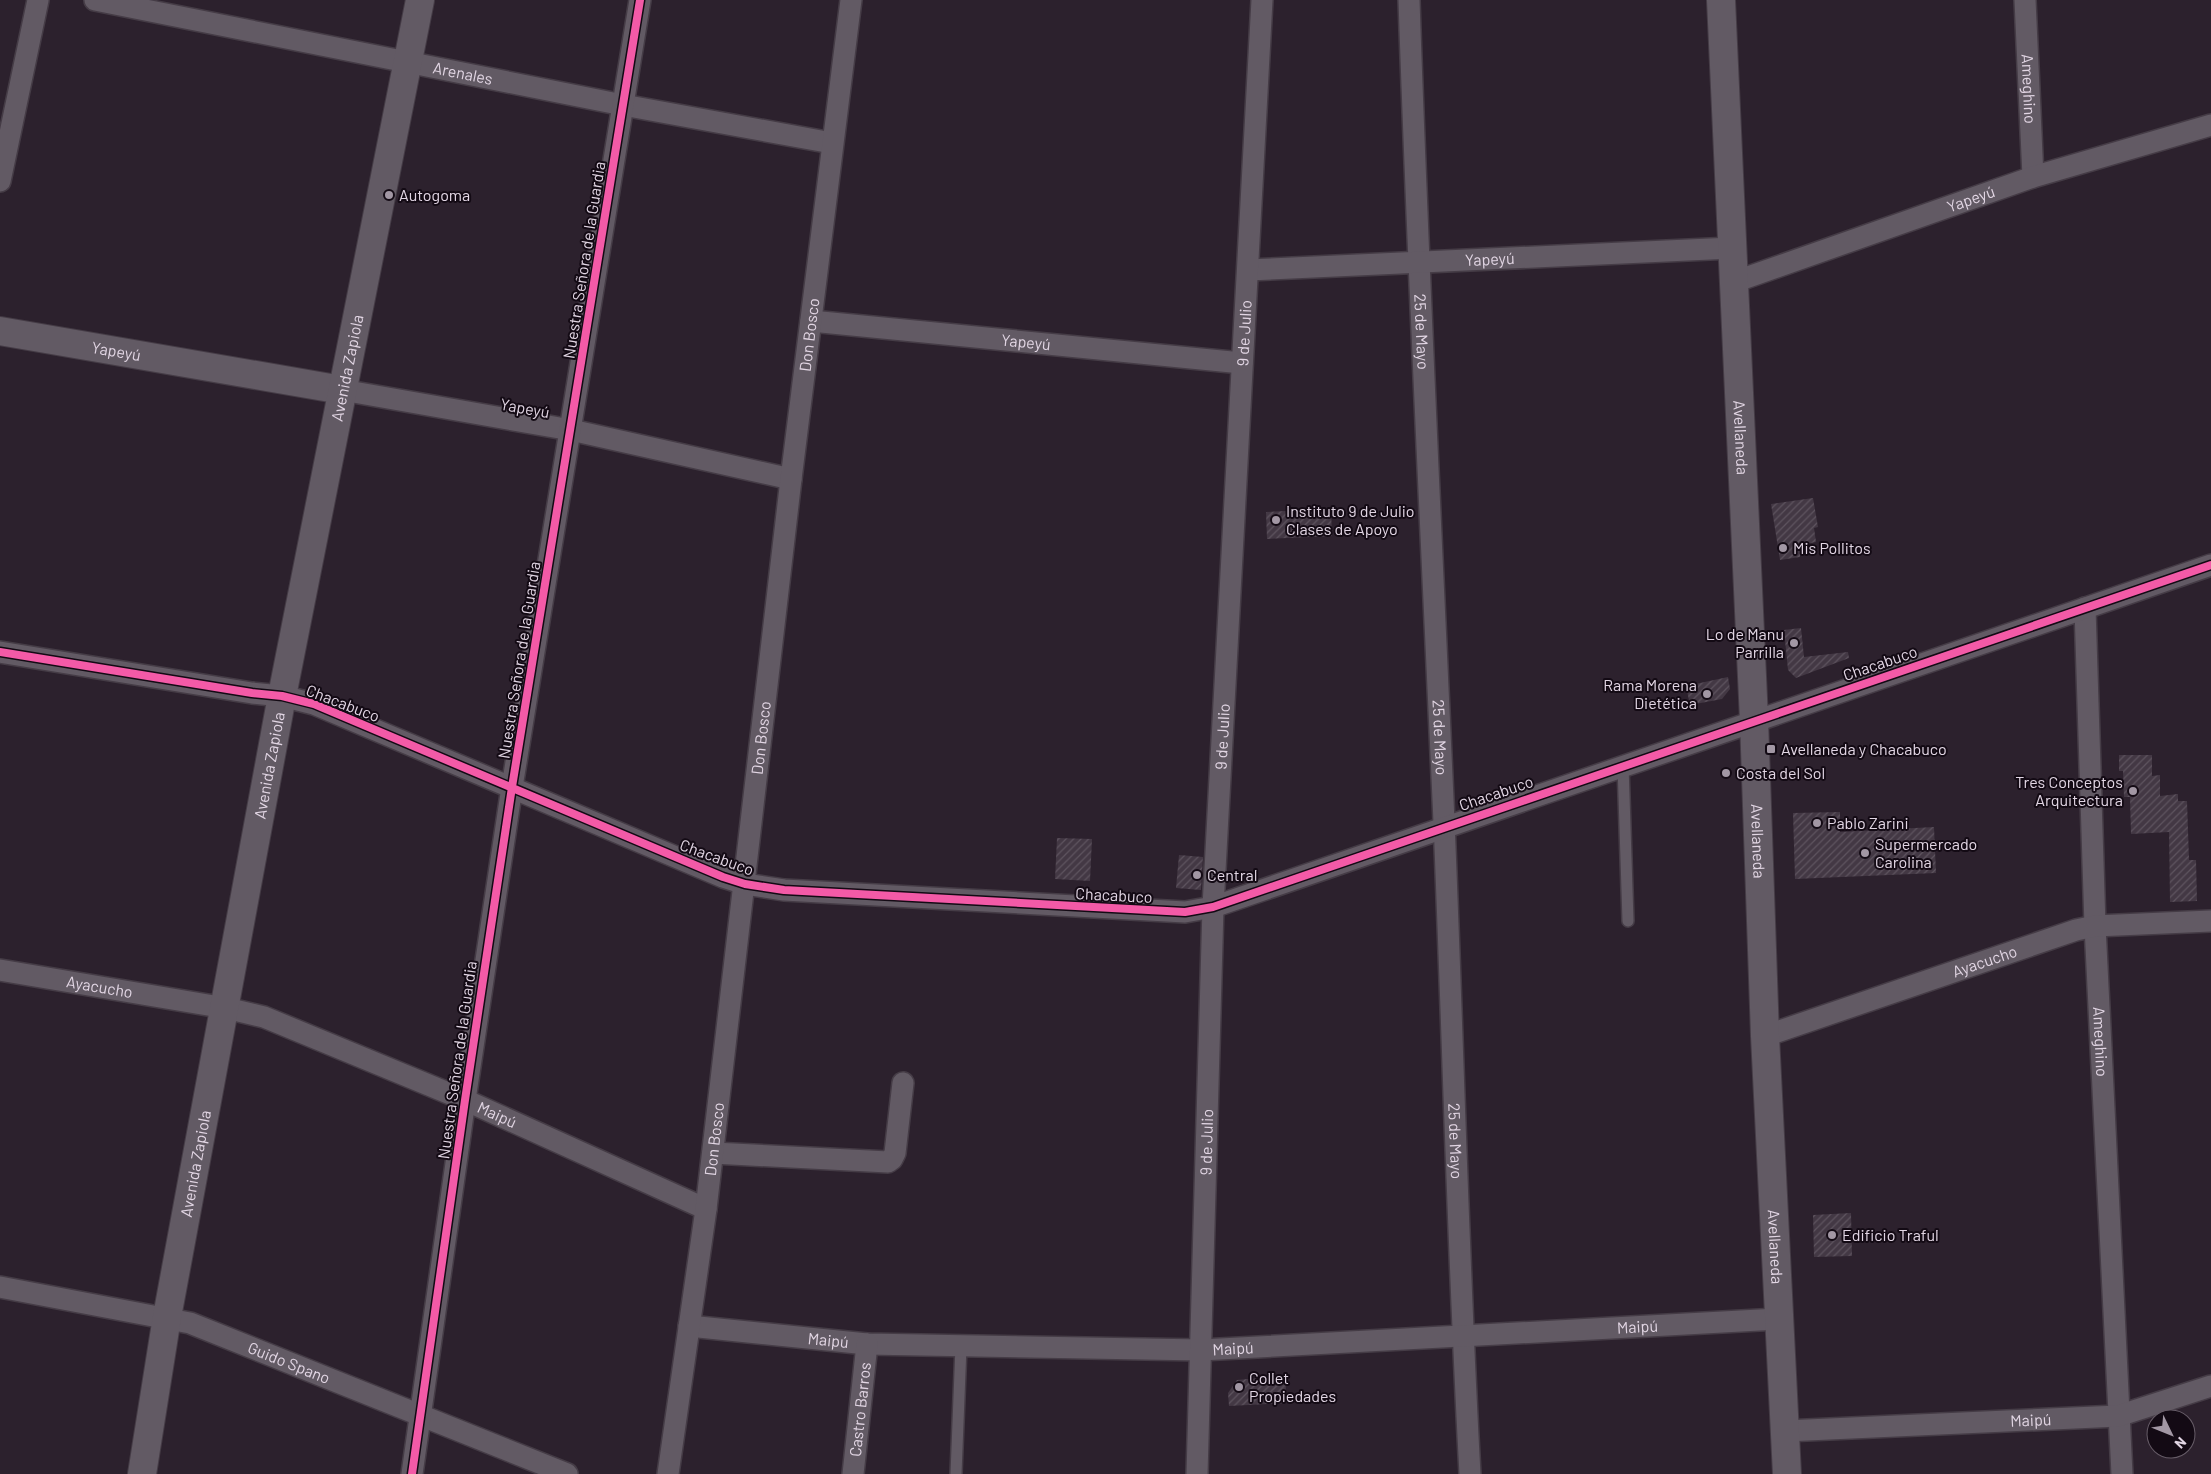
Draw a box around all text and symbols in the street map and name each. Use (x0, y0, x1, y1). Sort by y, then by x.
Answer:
street label: Ameghino (2018, 54, 2041, 124)
street label: Arenales (431, 57, 494, 88)
street label: Nuestra Señora de la Guardia (559, 160, 609, 360)
street label: Yapeyú (1944, 181, 1997, 216)
place label: Autogoma (399, 185, 470, 204)
marker: Autogoma (383, 189, 395, 201)
street label: Yapeyú (1465, 248, 1515, 269)
street label: 25 de Mayo (1411, 293, 1434, 370)
street label: Don Bosco (795, 297, 823, 373)
street label: 9 de Julio (1232, 299, 1255, 367)
street label: Avenida Zapiola (327, 313, 366, 423)
street label: Yapeyú (1000, 330, 1052, 353)
street label: Yapeyú (90, 337, 142, 364)
street label: Yapeyú (499, 394, 551, 421)
street label: Avellaneda (1730, 400, 1753, 475)
place label: Instituto 9 de Julio Clases de Apoyo (1286, 501, 1415, 538)
marker: Instituto 9 de Julio Clases de Apoyo (1270, 514, 1282, 526)
place label: Mis Pollitos (1793, 538, 1871, 557)
marker: Mis Pollitos (1777, 542, 1789, 554)
street label: Nuestra Señora de la Guardia (494, 560, 544, 760)
place label: Lo de Manu Parrilla (1706, 624, 1784, 661)
marker: Lo de Manu Parrilla (1788, 637, 1800, 649)
street label: Chacabuco (1840, 641, 1919, 684)
place label: Rama Morena Dietética (1603, 675, 1697, 712)
street label: Chacabuco (304, 680, 383, 725)
marker: Rama Morena Dietética (1701, 688, 1713, 700)
street label: 25 de Mayo (1430, 699, 1452, 776)
street label: Don Bosco (747, 700, 774, 776)
street label: 9 de Julio (1210, 703, 1233, 770)
street label: Avenida Zapiola (249, 710, 288, 820)
place label: Avellaneda y Chacabuco (1781, 739, 1947, 758)
marker: Avellaneda y Chacabuco (1765, 743, 1777, 755)
place label: Costa del Sol (1736, 763, 1825, 782)
marker: Costa del Sol (1720, 767, 1732, 779)
street label: Chacabuco (1456, 771, 1535, 814)
place label: Tres Conceptos Arquitectura (2015, 772, 2123, 809)
marker: Tres Conceptos Arquitectura (2127, 785, 2139, 797)
street label: Avellaneda (1748, 804, 1770, 879)
place label: Pablo Zarini (1827, 813, 1909, 832)
marker: Pablo Zarini (1811, 817, 1823, 829)
street label: Chacabuco (678, 834, 757, 879)
place label: Supermercado Carolina (1875, 834, 1977, 871)
marker: Supermercado Carolina (1859, 847, 1871, 859)
place label: Central (1207, 865, 1257, 884)
marker: Central (1191, 869, 1203, 881)
street label: Chacabuco (1075, 883, 1153, 906)
street label: Ayacucho (1950, 941, 2019, 981)
street label: Nuestra Señora de la Guardia (433, 960, 480, 1160)
street label: Ayacucho (65, 971, 134, 1001)
street label: Ameghino (2090, 1006, 2112, 1077)
street label: Maipú (475, 1097, 520, 1131)
street label: Don Bosco (700, 1101, 727, 1177)
street label: 25 de Mayo (1445, 1103, 1467, 1179)
street label: Avenida Zapiola (176, 1108, 214, 1219)
street label: 9 de Julio (1195, 1109, 1216, 1176)
street label: Avellaneda (1765, 1209, 1787, 1285)
place label: Edificio Traful (1842, 1225, 1939, 1244)
marker: Edificio Traful (1826, 1229, 1838, 1241)
street label: Maipú (1616, 1315, 1658, 1337)
street label: Maipú (807, 1328, 850, 1351)
street label: Guido Spano (245, 1337, 333, 1387)
street label: Maipú (1212, 1337, 1254, 1358)
street label: Castro Barros (845, 1361, 874, 1458)
place label: Collet Propiedades (1249, 1368, 1336, 1405)
marker: Collet Propiedades (1233, 1381, 1245, 1393)
street label: Maipú (2010, 1409, 2052, 1430)
north arrow (2146, 1409, 2196, 1459)
text: N (2171, 1434, 2190, 1452)

